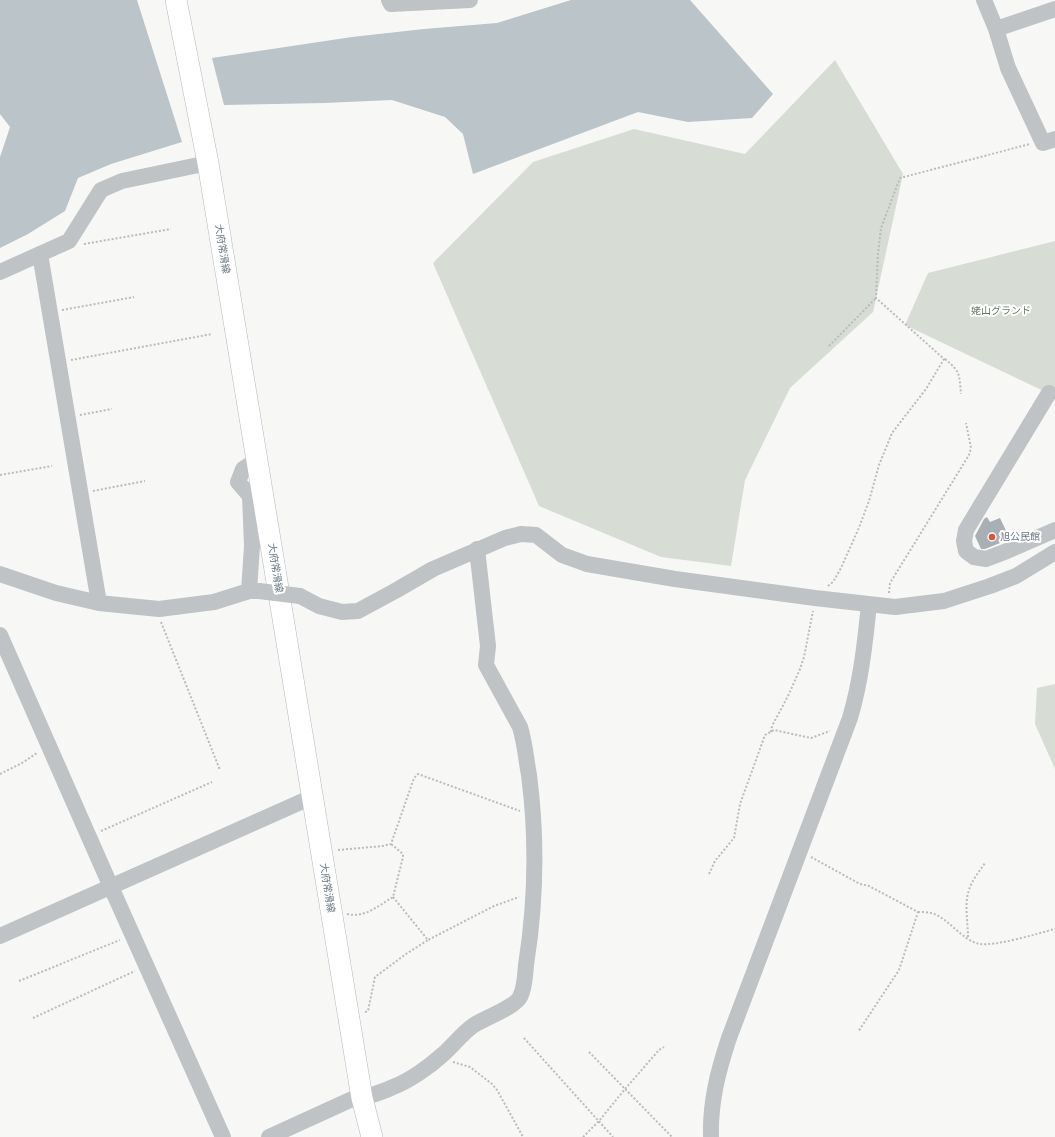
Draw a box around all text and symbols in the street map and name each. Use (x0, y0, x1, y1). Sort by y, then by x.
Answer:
street label: 大府常滑線 (212, 223, 232, 275)
park label: 姥山グランド (971, 305, 1031, 317)
place label: 旭公民館 (1000, 531, 1040, 543)
marker: 旭公民館 (987, 532, 997, 542)
street label: 大府常滑線 (265, 542, 285, 594)
street label: 大府常滑線 (317, 862, 337, 914)

